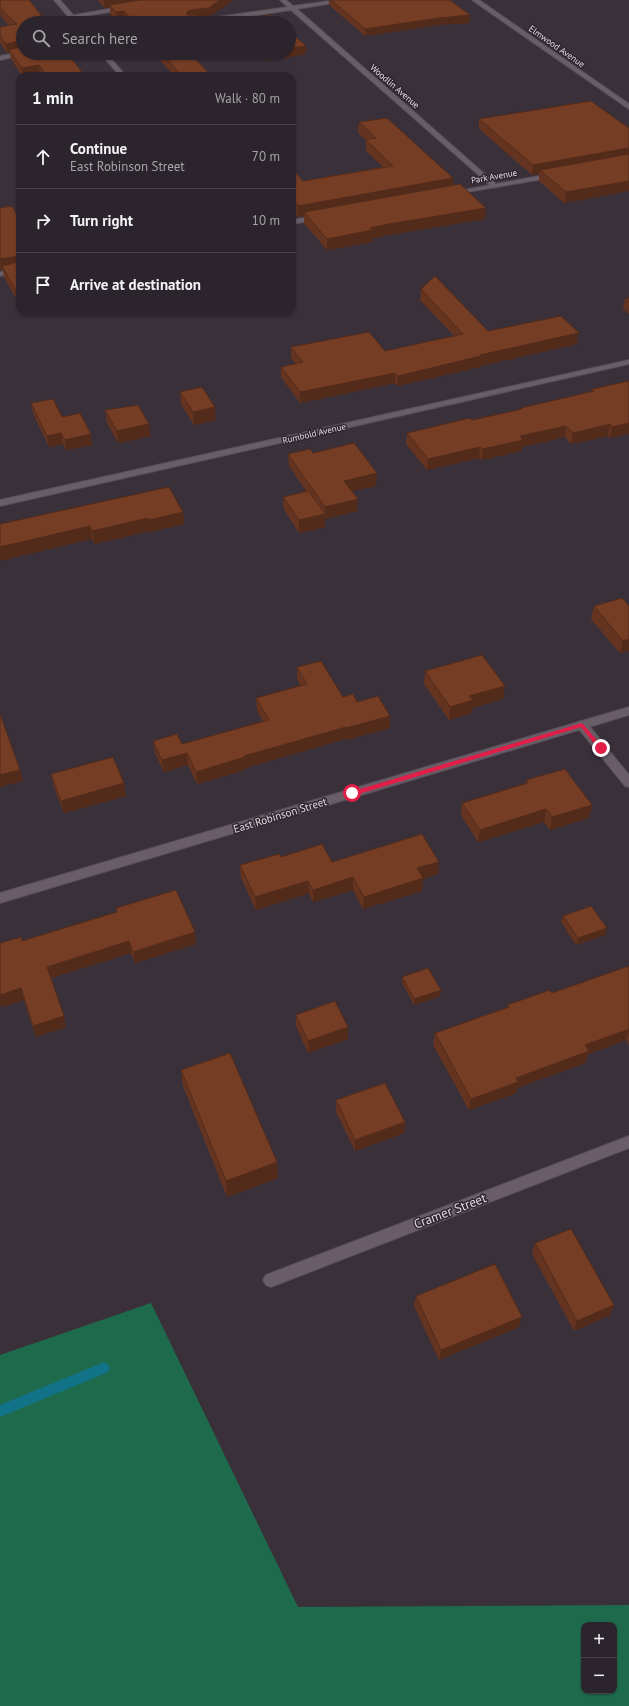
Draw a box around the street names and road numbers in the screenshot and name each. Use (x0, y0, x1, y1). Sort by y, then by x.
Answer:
street label: Elmwood Avenue (527, 23, 588, 70)
street label: Woodlin Avenue (368, 62, 422, 111)
street label: Park Avenue (470, 166, 518, 185)
street label: Rumbold Avenue (281, 420, 347, 446)
street label: East Robinson Street (232, 794, 329, 836)
street label: Cramer Street (411, 1189, 489, 1233)

